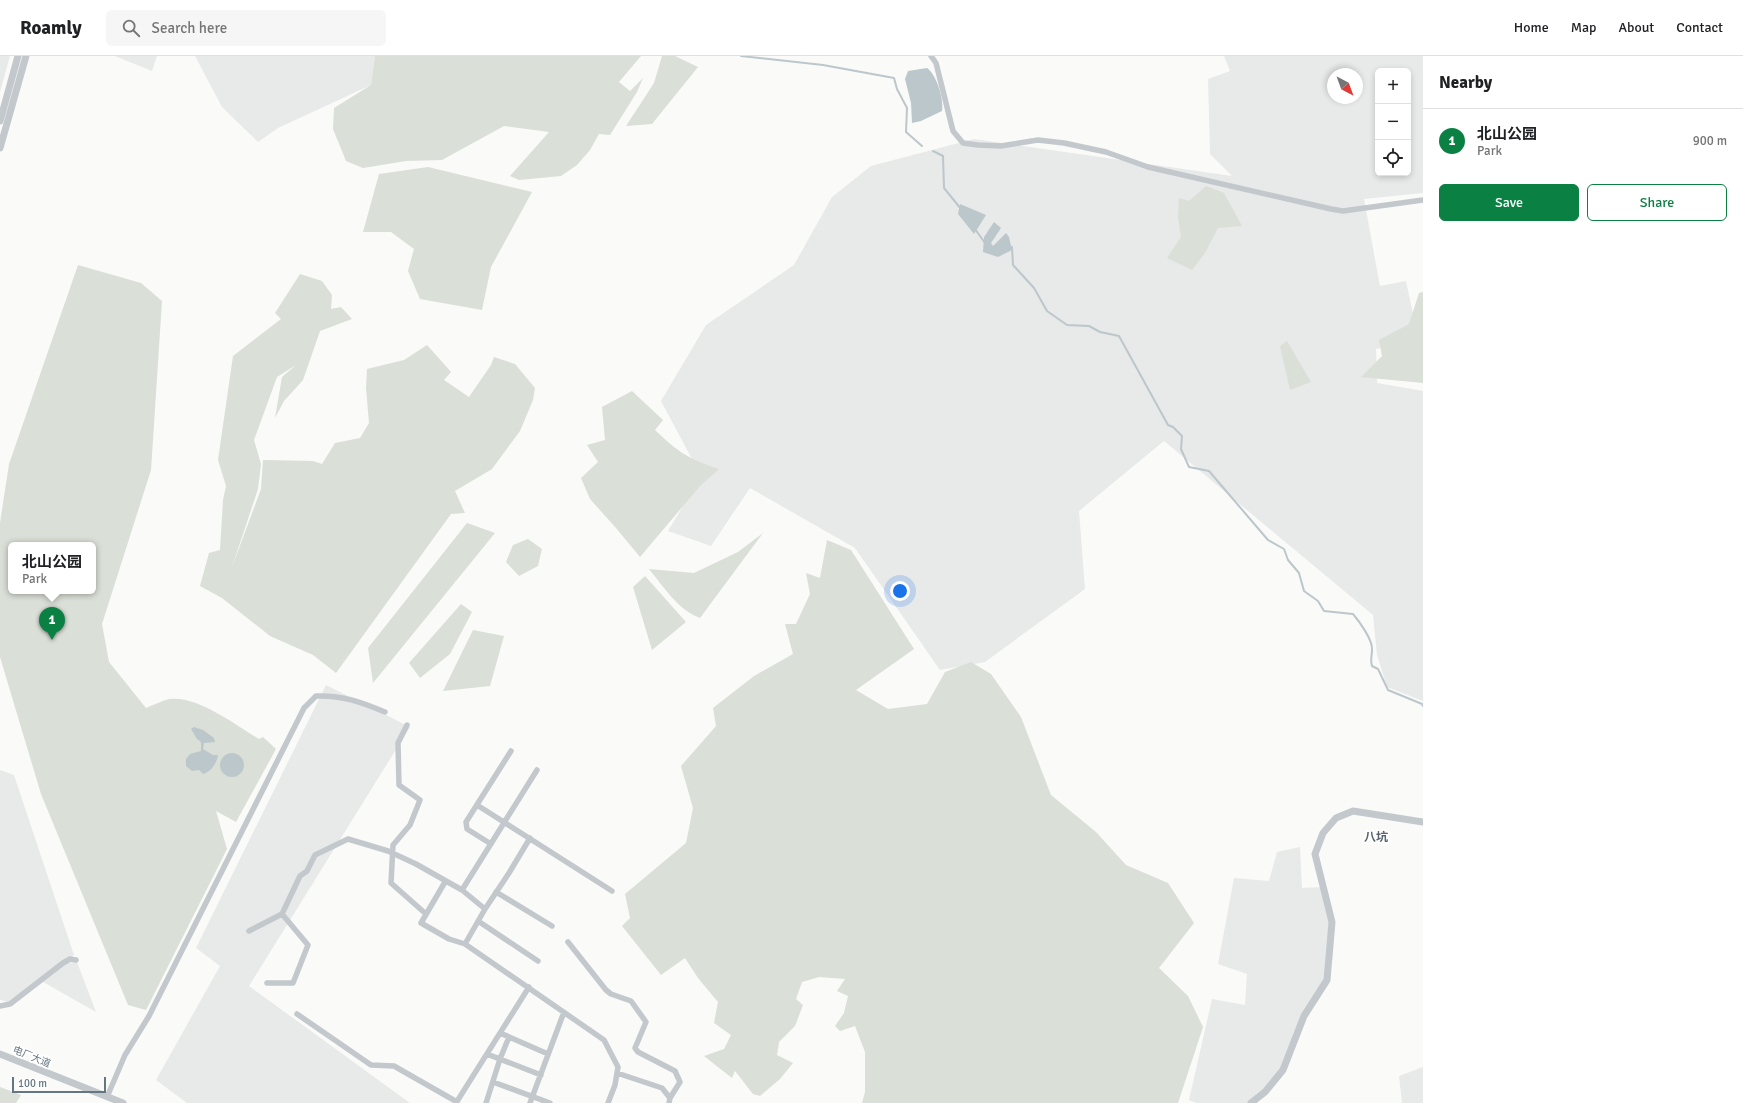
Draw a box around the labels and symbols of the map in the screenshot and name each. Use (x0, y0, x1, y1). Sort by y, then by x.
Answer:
north arrow (1327, 68, 1363, 104)
your location (890, 581, 910, 601)
pin: 1 (39, 607, 65, 640)
district label: 八坑 (1364, 830, 1388, 845)
street label: 电厂大道 (11, 1044, 52, 1070)
scale bar (12, 1075, 106, 1094)

